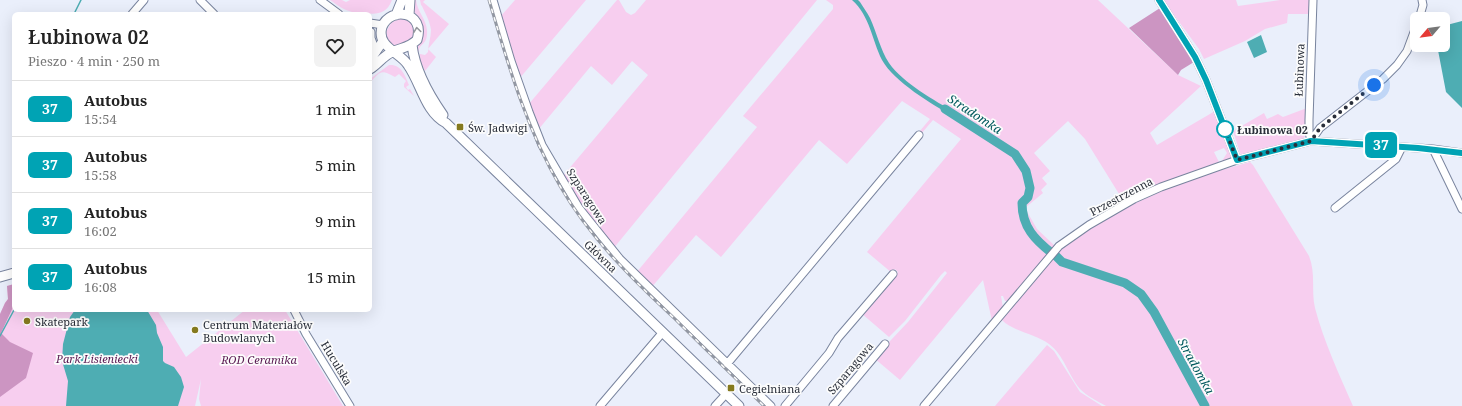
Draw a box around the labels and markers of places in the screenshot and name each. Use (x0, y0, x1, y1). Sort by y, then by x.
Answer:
place label: Św. Jadwigi (468, 120, 528, 135)
marker: Łubinowa 02 (1216, 120, 1234, 138)
marker: Św. Jadwigi (455, 122, 465, 132)
place label: Łubinowa 02 (1237, 122, 1308, 137)
place label: Skatepark (35, 314, 88, 329)
marker: Skatepark (22, 316, 32, 326)
place label: Centrum Materiałów Budowlanych (203, 317, 313, 345)
marker: Centrum Materiałów Budowlanych (190, 325, 200, 335)
place label: Cegielniana (739, 381, 800, 396)
marker: Cegielniana (726, 383, 736, 393)

